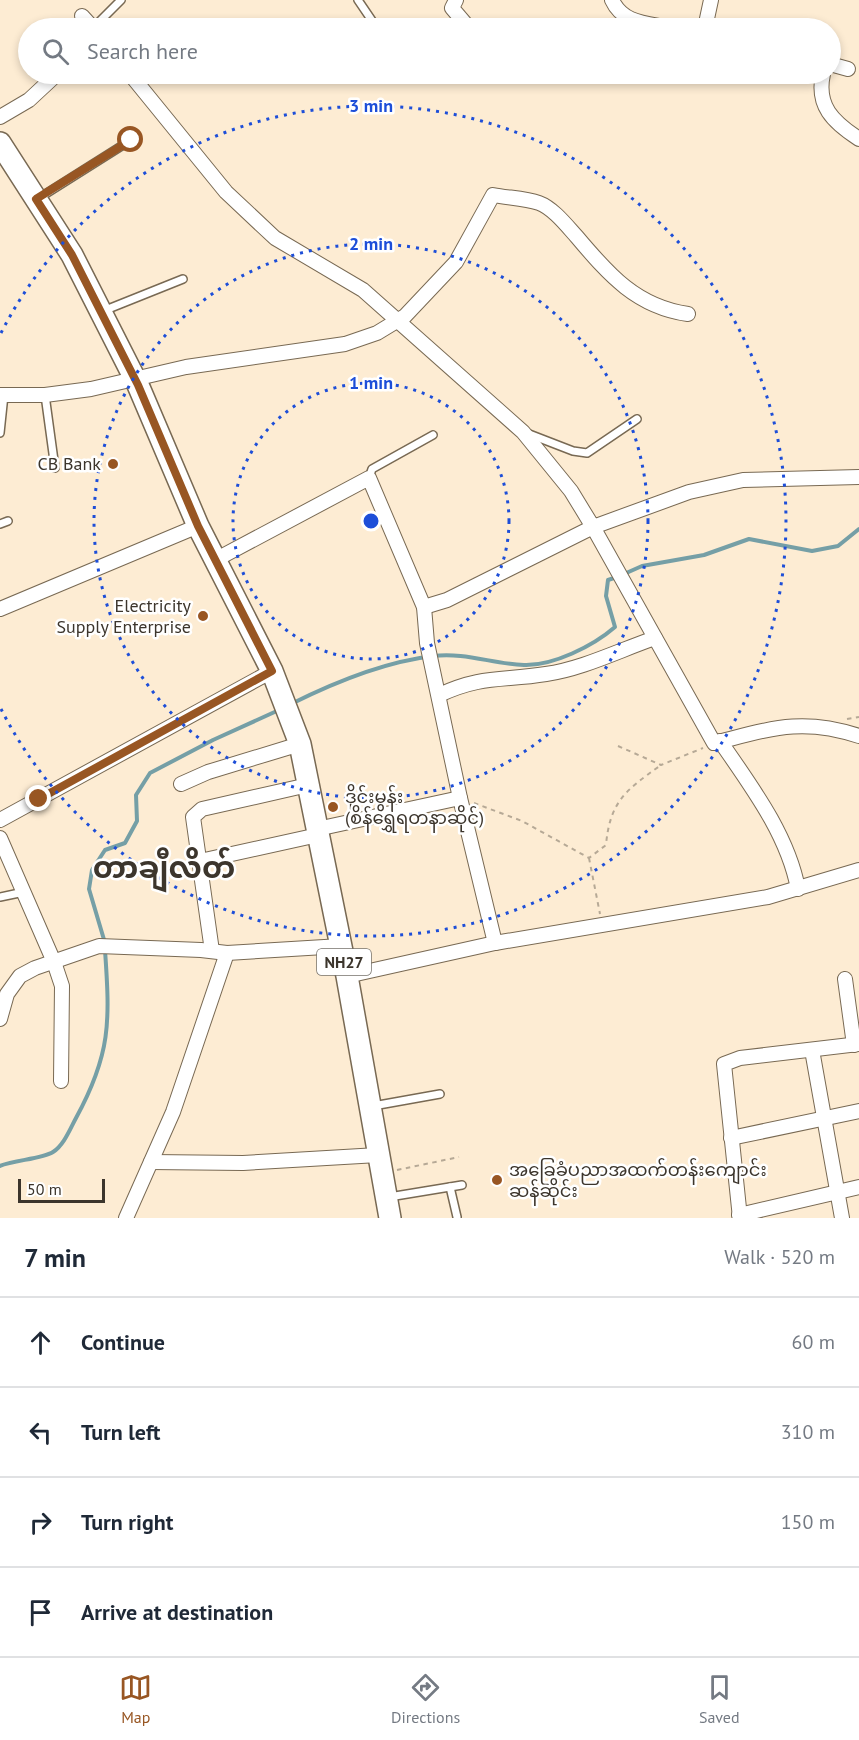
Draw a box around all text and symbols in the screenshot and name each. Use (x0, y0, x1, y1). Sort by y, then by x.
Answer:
search box (18, 18, 841, 84)
icon: search (39, 35, 72, 68)
text: Search here (87, 37, 198, 65)
text: 3 min (349, 94, 393, 117)
route start (117, 126, 143, 152)
text: 2 min (349, 232, 393, 255)
text: 1 min (349, 371, 393, 394)
place label: CB Bank (37, 452, 101, 475)
marker: CB Bank (106, 457, 120, 471)
centre of rings (361, 511, 381, 531)
place label: Electricity Supply Enterprise (56, 594, 192, 638)
marker: Electricity Supply Enterprise (196, 609, 210, 623)
place label: ဒိုင်းမွန်း (စိန်ရွှေရတနာဆိုင်) (345, 783, 484, 833)
route end (25, 785, 51, 811)
marker: ဒိုင်းမွန်း (စိန်ရွှေရတနာဆိုင်) (326, 800, 340, 814)
district label: တာချီလိတ် (93, 847, 235, 893)
road number: NH27 (317, 949, 371, 975)
place label: အခြေခံပညာအထက်တန်းကျောင်း ဆန်ဆိုင်း (509, 1157, 767, 1206)
marker: အခြေခံပညာအထက်တန်းကျောင်း ဆန်ဆိုင်း (490, 1173, 504, 1187)
scale bar (18, 1176, 105, 1204)
text: 50 m (27, 1179, 62, 1199)
text: 7 min (24, 1241, 86, 1274)
text: Walk · 520 m (724, 1244, 835, 1270)
icon: ahead (24, 1326, 57, 1359)
text: Continue (81, 1328, 165, 1356)
text: 60 m (792, 1329, 835, 1355)
icon: left (24, 1416, 57, 1449)
text: Turn left (81, 1418, 161, 1446)
text: 310 m (781, 1419, 835, 1445)
icon: right (24, 1506, 57, 1539)
text: Turn right (81, 1508, 173, 1536)
text: 150 m (781, 1509, 835, 1535)
icon: arrive (24, 1596, 57, 1629)
text: Arrive at destination (81, 1598, 273, 1626)
tab: Map (119, 1671, 152, 1727)
tab: Directions (391, 1671, 460, 1727)
tab: Saved (699, 1671, 740, 1727)

